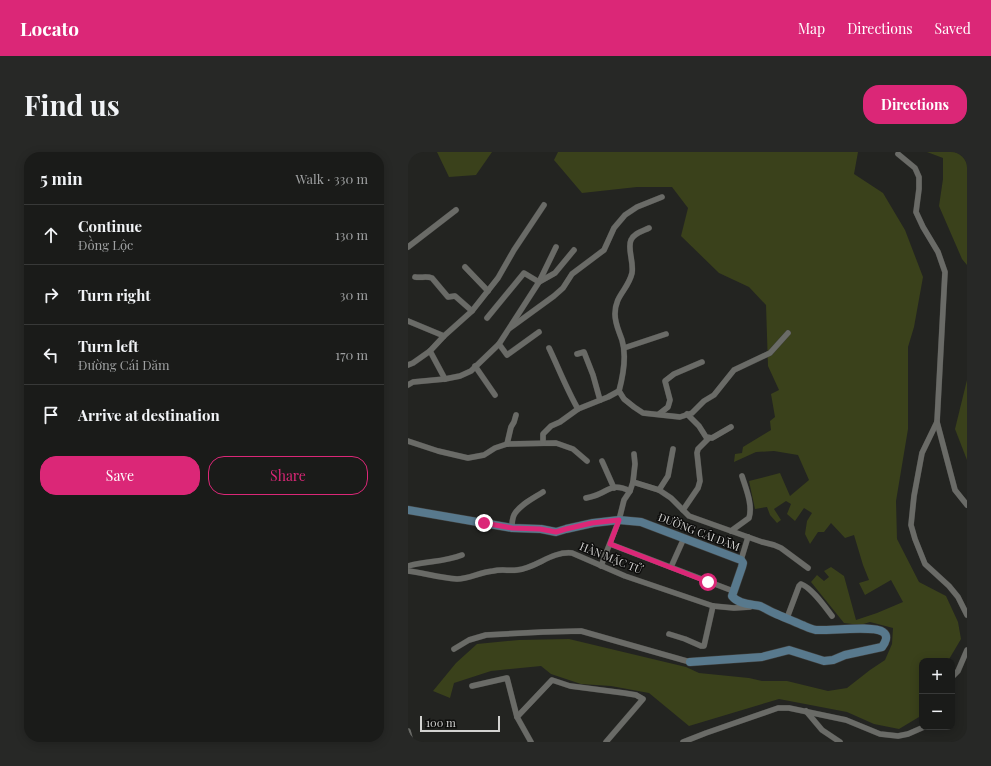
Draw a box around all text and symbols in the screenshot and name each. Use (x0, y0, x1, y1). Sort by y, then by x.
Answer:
text: Locato (20, 15, 79, 41)
text: Map (798, 19, 825, 38)
text: Directions (847, 19, 913, 38)
text: Saved (935, 19, 971, 38)
button: Directions (863, 85, 967, 124)
text: Find us (24, 86, 120, 123)
text: 5 min (40, 167, 83, 189)
text: Walk · 330 m (295, 170, 368, 187)
text: Continue (78, 216, 142, 236)
icon: ahead (40, 224, 62, 246)
text: 130 m (335, 226, 368, 243)
text: Đồng Lộc (78, 236, 133, 253)
icon: right (40, 284, 62, 306)
text: Turn right (78, 285, 151, 305)
text: 30 m (340, 286, 368, 303)
text: Turn left (78, 336, 139, 356)
icon: left (40, 344, 62, 366)
text: 170 m (335, 346, 368, 363)
text: Đường Cái Dăm (78, 356, 170, 373)
icon: arrive (40, 404, 62, 426)
text: Arrive at destination (78, 405, 220, 425)
button: Save (40, 456, 200, 495)
button: Share (208, 456, 368, 495)
street label: ĐƯỜNG CÁI DĂM (656, 509, 743, 554)
route end (475, 514, 493, 532)
street label: HÀN MẶC TỬ (578, 538, 646, 577)
route start (699, 573, 717, 591)
map controls (919, 658, 955, 730)
button: + (919, 658, 955, 694)
button: − (919, 694, 955, 730)
scale bar (420, 714, 500, 733)
text: 100 m (426, 715, 456, 730)

